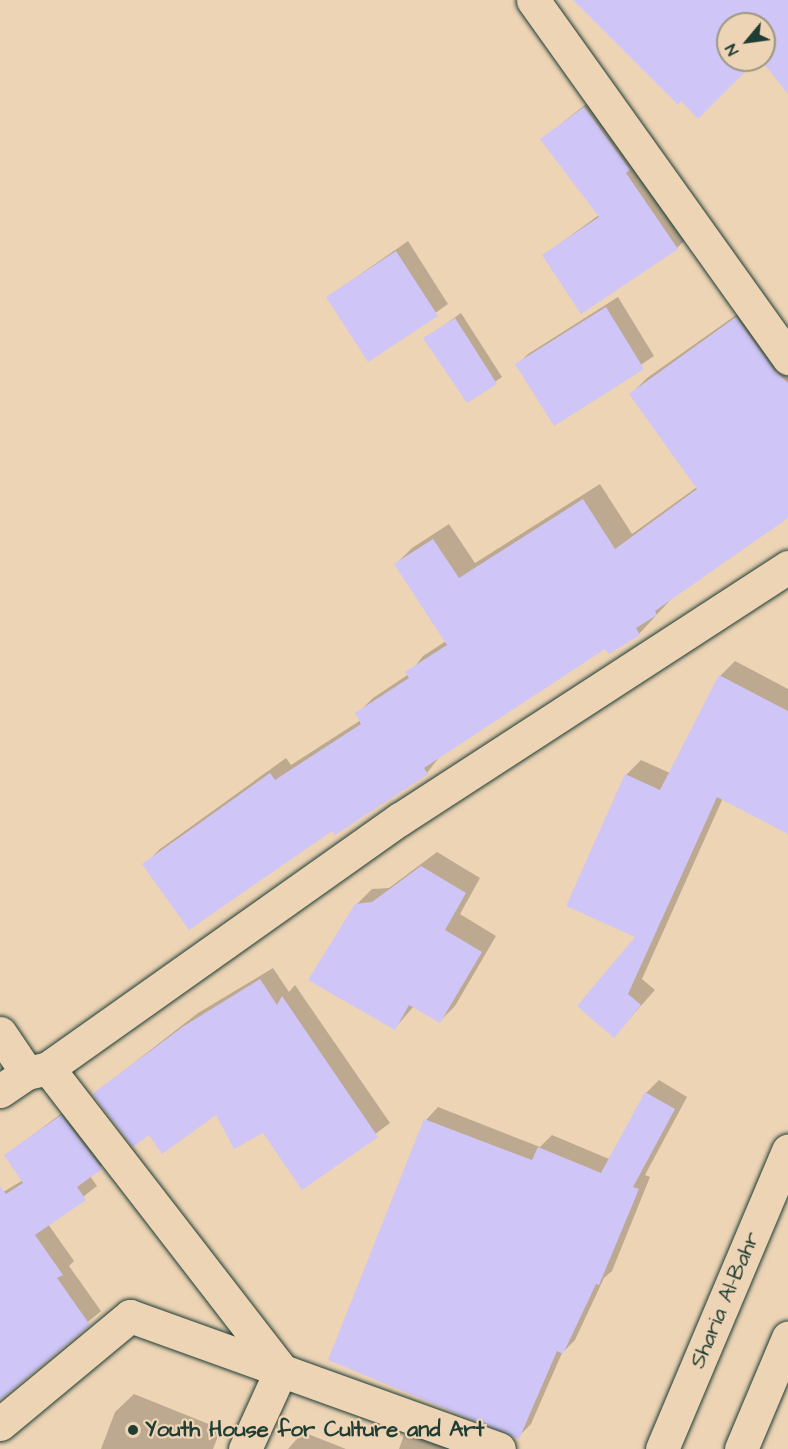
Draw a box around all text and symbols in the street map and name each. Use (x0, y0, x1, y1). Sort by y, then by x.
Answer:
north arrow (716, 12, 776, 72)
text: N (720, 40, 744, 59)
street label: Sharia Al-Bahr (684, 1228, 766, 1372)
place label: Youth House for Culture and Art (145, 1417, 484, 1443)
marker: Youth House for Culture and Art (126, 1423, 140, 1437)

